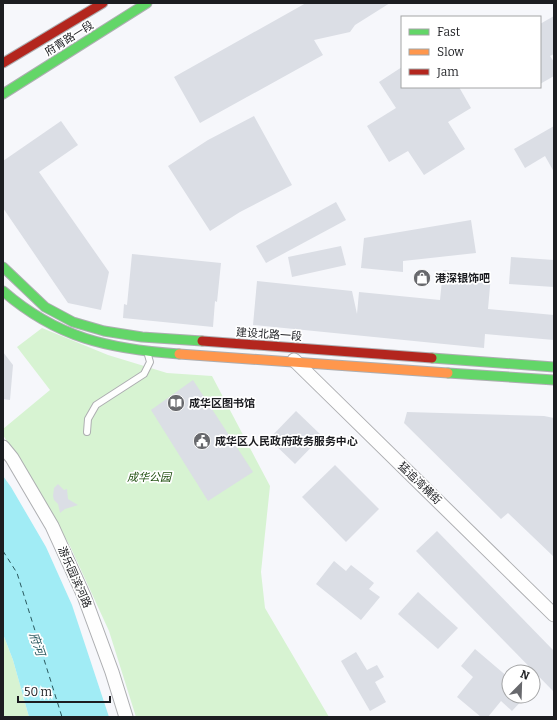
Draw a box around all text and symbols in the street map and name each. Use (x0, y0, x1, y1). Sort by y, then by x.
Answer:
legend (401, 16, 541, 88)
street label: 府青路一段 (42, 18, 96, 59)
text: Fast (437, 25, 461, 39)
text: Slow (437, 45, 464, 59)
text: Jam (436, 65, 459, 79)
shop icon: 港深银饰吧 (412, 268, 432, 288)
place label: 港深银饰吧 (435, 272, 490, 285)
street label: 建设北路一段 (236, 326, 302, 343)
library icon: 成华区图书馆 (166, 393, 186, 413)
place label: 成华区图书馆 (189, 397, 255, 410)
public building icon: 成华区人民政府政务服务中心 (192, 431, 212, 451)
place label: 成华区人民政府政务服务中心 (215, 435, 358, 448)
street label: 猛追湾横街 (395, 460, 444, 507)
park label: 成华公园 (127, 471, 173, 484)
street label: 游乐园滨河路 (55, 544, 94, 610)
water label: 府河 (26, 630, 48, 660)
north arrow (501, 664, 541, 704)
text: N (518, 668, 532, 683)
scale bar (18, 678, 110, 704)
text: 50 m (24, 685, 53, 699)

